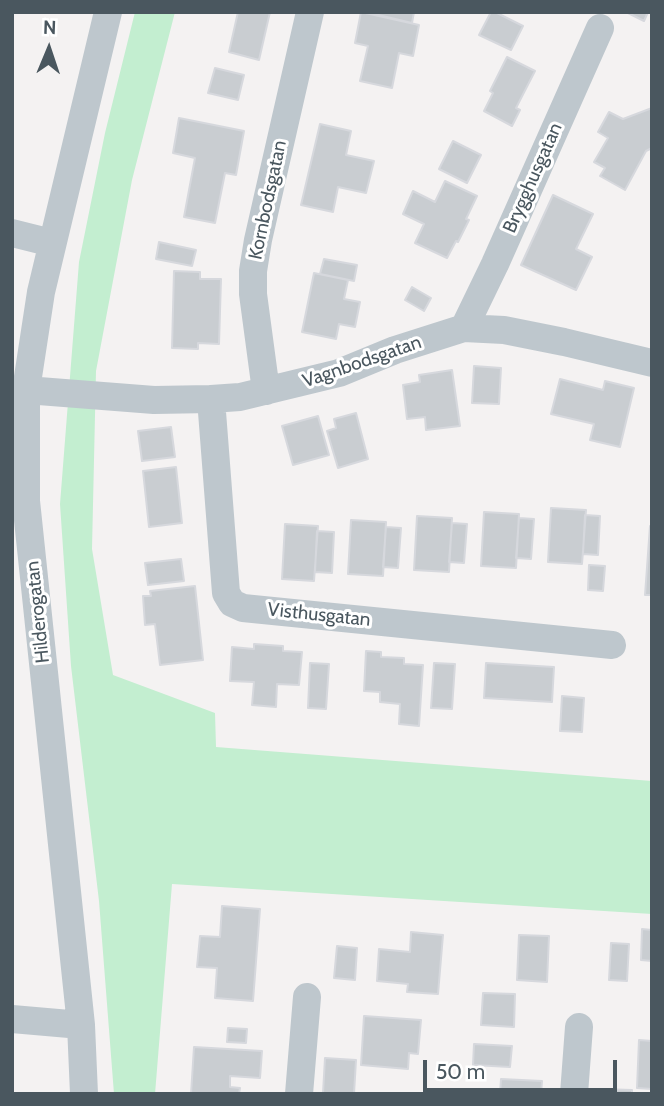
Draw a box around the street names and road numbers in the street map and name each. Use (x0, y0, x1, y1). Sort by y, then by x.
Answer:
street label: Brygghusgatan (499, 119, 567, 237)
street label: Kornbodsgatan (244, 138, 292, 262)
street label: Vagnbodsgatan (300, 331, 424, 393)
street label: Hilderogatan (21, 560, 55, 664)
street label: Visthusgatan (266, 598, 372, 632)

